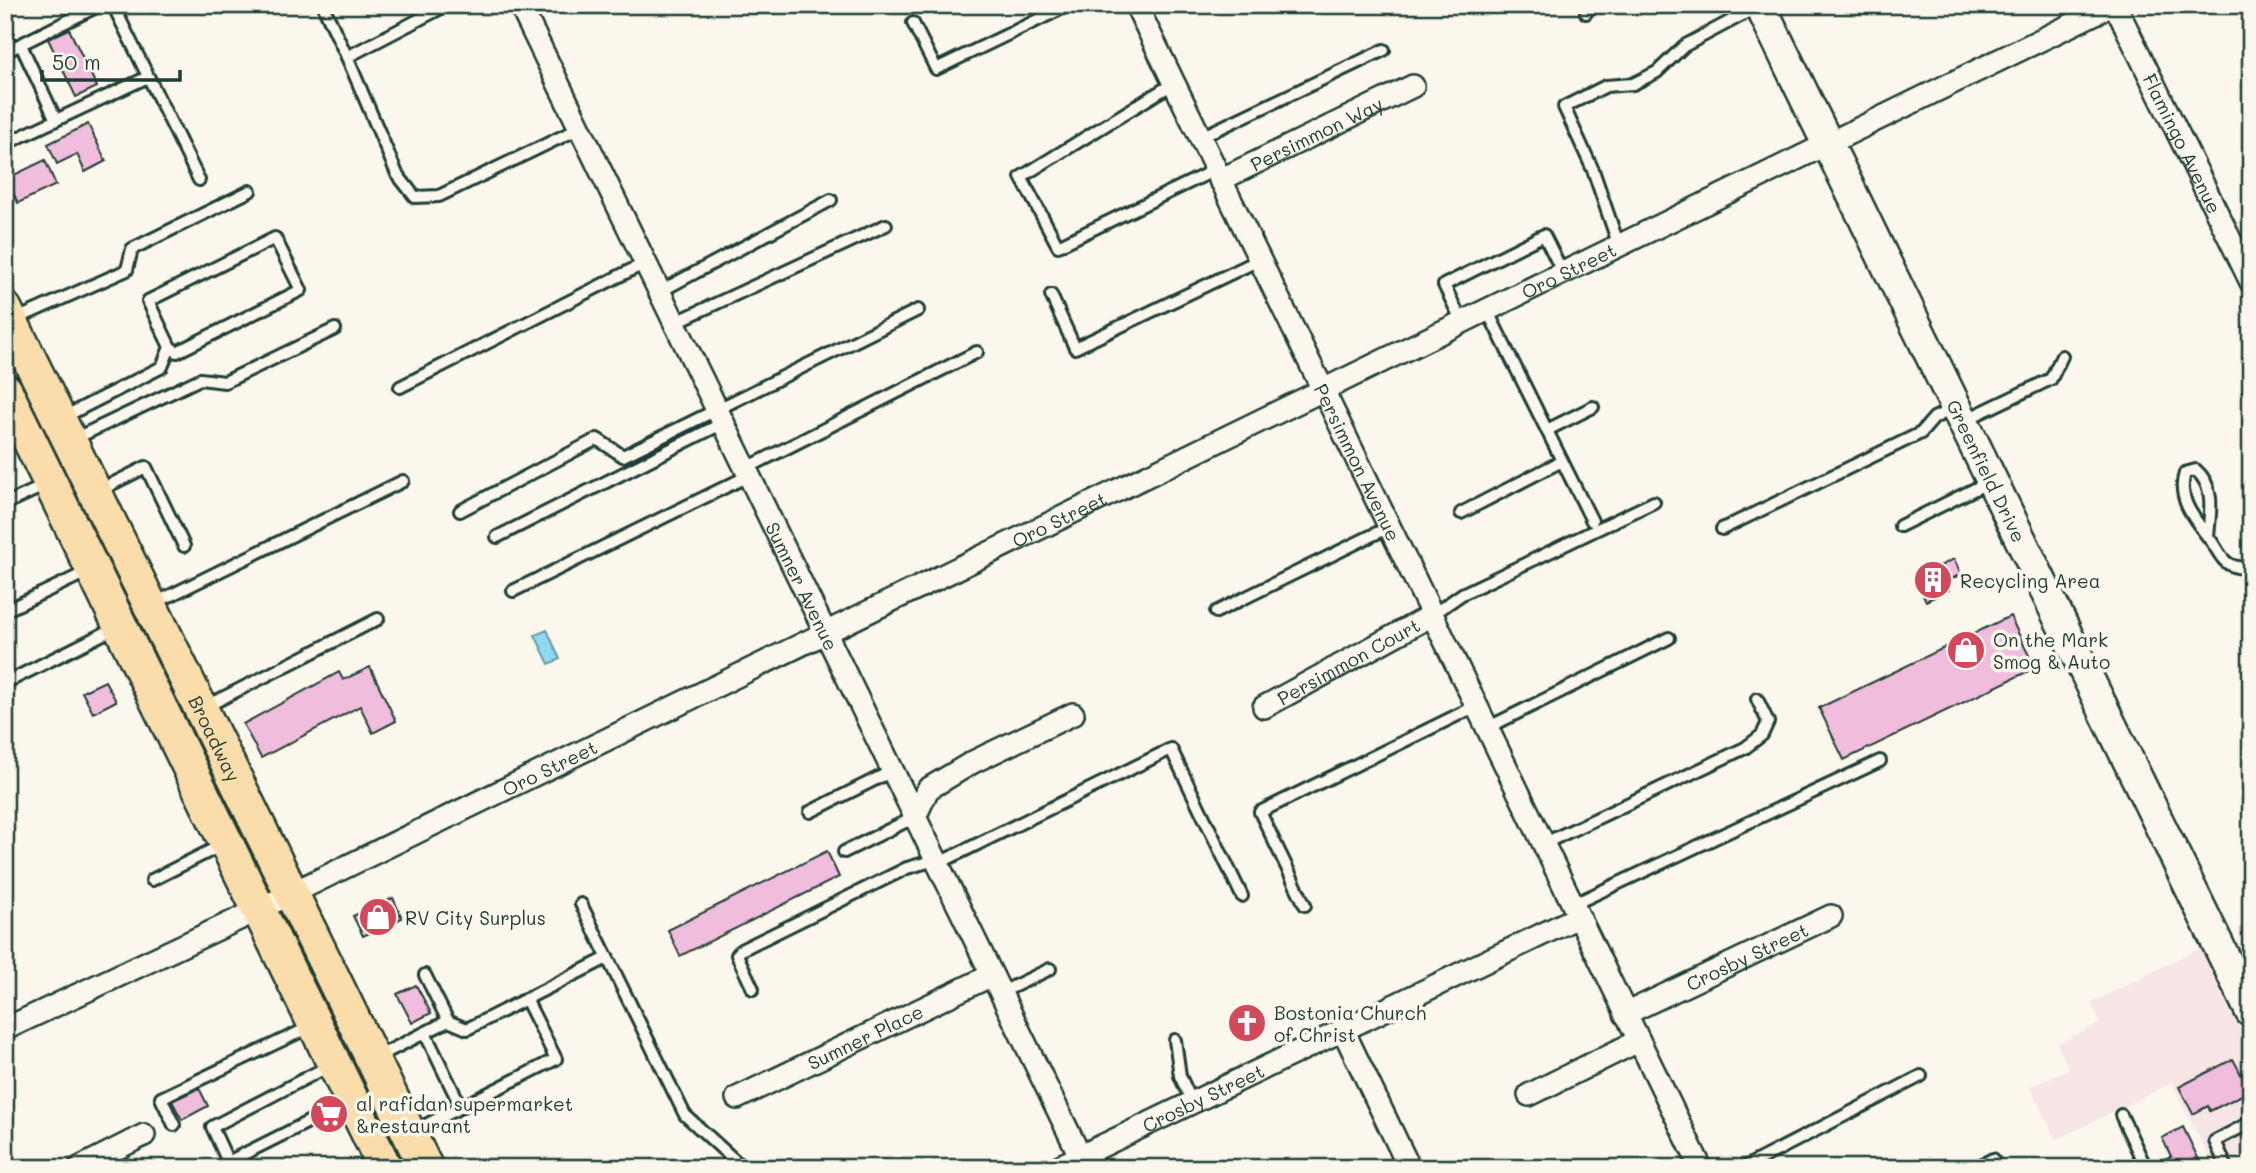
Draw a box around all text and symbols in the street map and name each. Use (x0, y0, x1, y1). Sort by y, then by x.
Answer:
scale bar (42, 38, 180, 82)
text: 50 m (52, 48, 101, 75)
street label: Flamingo Avenue (2138, 69, 2228, 217)
street label: Persimmon Way (1246, 90, 1387, 176)
street label: Oro Street (1517, 236, 1620, 304)
street label: Persimmon Avenue (1309, 379, 1407, 545)
street label: Greenfield Drive (1942, 395, 2032, 546)
street label: Oro Street (1007, 485, 1111, 553)
street label: Sumner Avenue (761, 517, 845, 654)
building icon: Recycling Area (1912, 559, 1954, 601)
place label: Recycling Area (1960, 568, 2101, 593)
street label: Persimmon Court (1272, 612, 1424, 710)
place label: On the Mark Smog & Auto (1993, 627, 2110, 674)
shop icon: On the Mark Smog & Auto (1945, 629, 1987, 671)
street label: Broadway (184, 691, 247, 785)
street label: Oro Street (498, 734, 601, 801)
shop icon: RV City Surplus (357, 896, 399, 938)
place label: RV City Surplus (405, 905, 546, 930)
street label: Crosby Street (1682, 916, 1812, 996)
street label: Sumner Place (803, 998, 927, 1075)
place label: Bostonia Church of Christ (1274, 1000, 1426, 1047)
church icon: Bostonia Church of Christ (1226, 1002, 1268, 1044)
street label: Crosby Street (1138, 1057, 1268, 1137)
place label: al rafidan supermarket &restaurant (356, 1091, 573, 1138)
supermarket icon: al rafidan supermarket &restaurant (308, 1093, 350, 1135)

